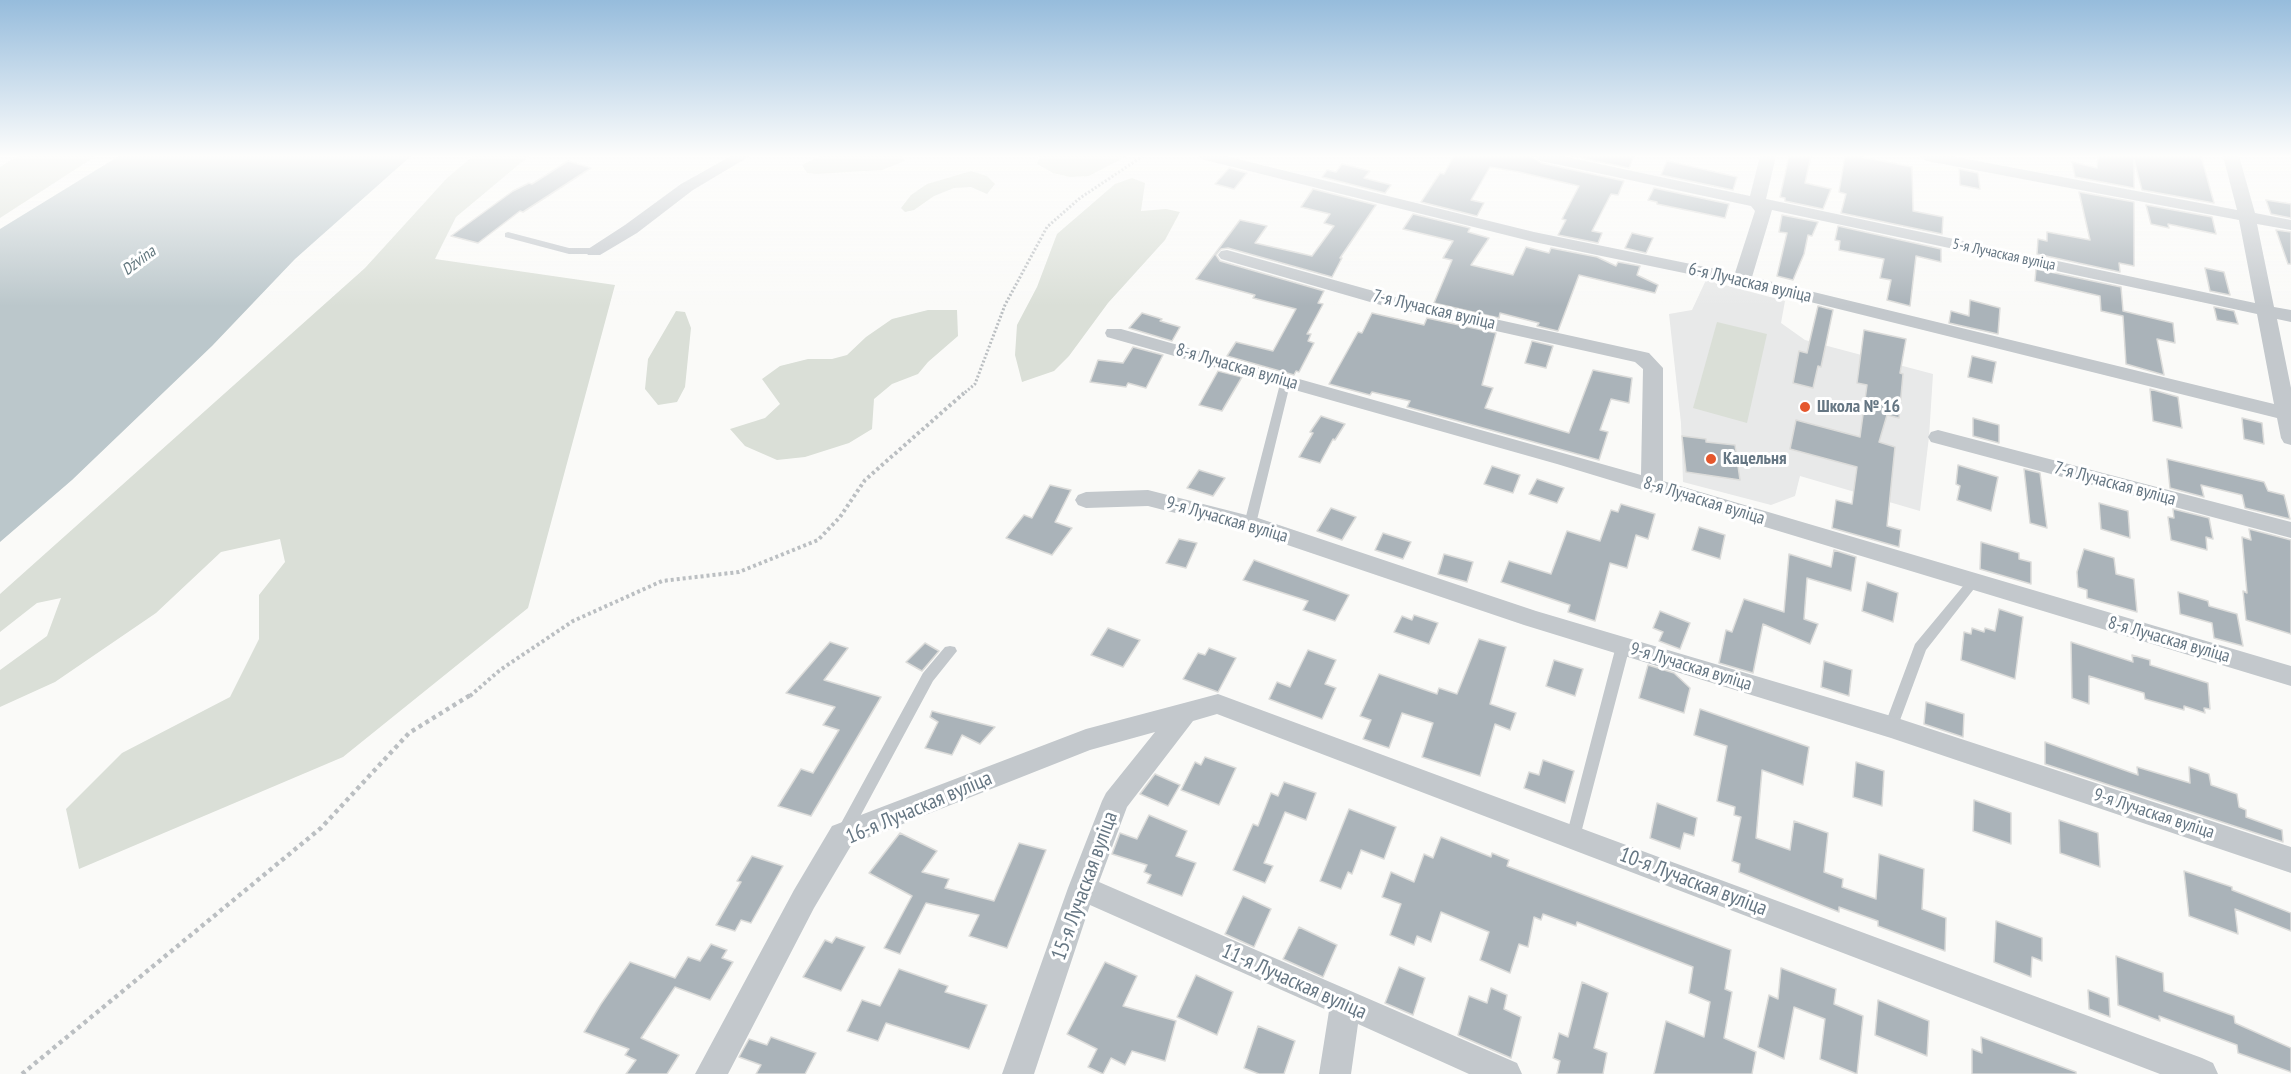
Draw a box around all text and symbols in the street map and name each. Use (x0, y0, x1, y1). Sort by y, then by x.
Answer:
street label: 5-я Лучаская вуліца (1951, 235, 2057, 275)
water label: Dźvina (118, 242, 160, 280)
street label: 6-я Лучаская вуліца (1686, 258, 1814, 308)
street label: 7-я Лучаская вуліца (1371, 285, 1497, 335)
street label: 8-я Лучаская вуліца (1174, 339, 1300, 395)
place label: Школа № 16 (1817, 396, 1900, 418)
marker: Школа № 16 (1798, 400, 1812, 414)
place label: Кацельня (1723, 448, 1786, 470)
marker: Кацельня (1704, 452, 1718, 466)
street label: 7-я Лучаская вуліца (2052, 457, 2178, 511)
street label: 8-я Лучаская вуліца (1641, 472, 1767, 530)
street label: 9-я Лучаская вуліца (1164, 492, 1290, 548)
street label: 8-я Лучаская вуліца (2106, 612, 2232, 668)
street label: 9-я Лучаская вуліца (1628, 638, 1754, 696)
street label: 16-я Лучаская вуліца (842, 766, 996, 850)
street label: 9-я Лучаская вуліца (2091, 784, 2217, 844)
street label: 15-я Лучаская вуліца (1046, 808, 1124, 964)
street label: 10-я Лучаская вуліца (1616, 842, 1770, 922)
street label: 11-я Лучаская вуліца (1218, 939, 1370, 1025)

